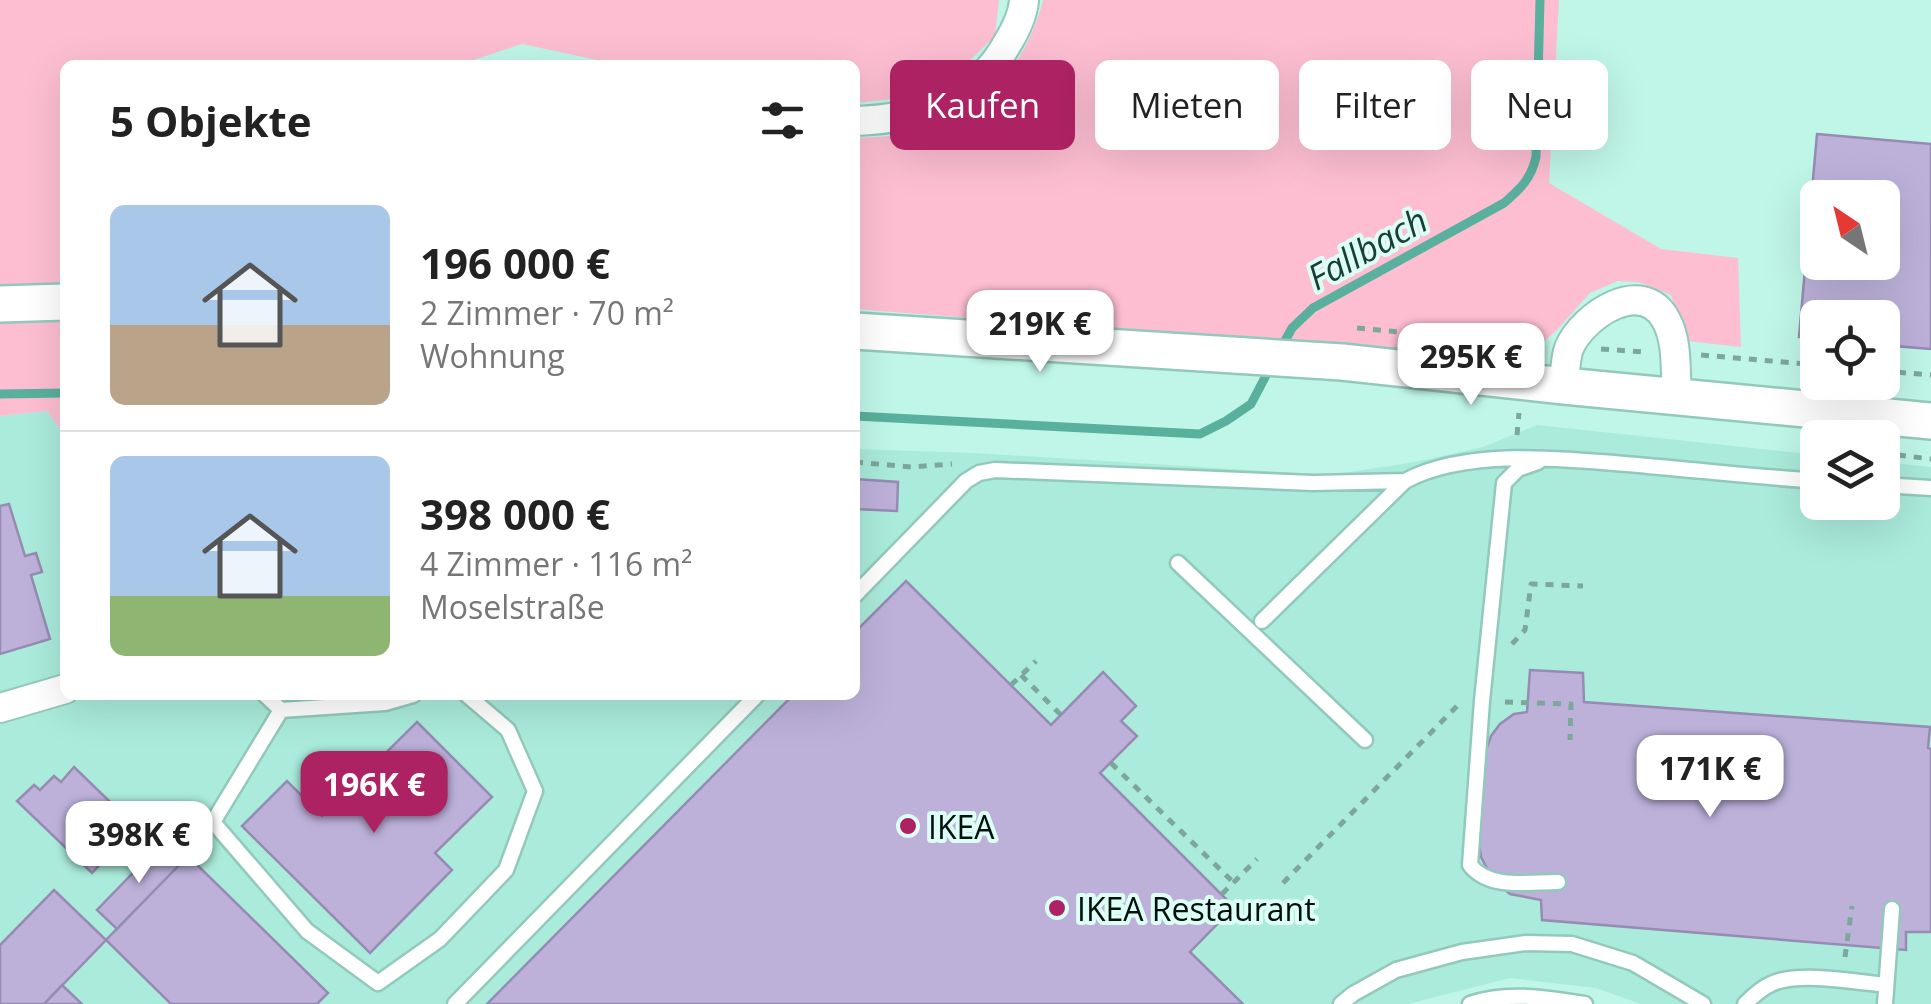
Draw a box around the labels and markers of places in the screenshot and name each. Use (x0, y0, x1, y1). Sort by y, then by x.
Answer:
pin: 219K € (959, 290, 1121, 375)
pin: 295K € (1390, 323, 1552, 408)
pin: 171K € (1629, 735, 1791, 820)
pin: 196K € (293, 751, 455, 836)
pin: 398K € (58, 801, 220, 886)
place label: IKEA (928, 805, 995, 848)
marker: IKEA (897, 815, 919, 837)
place label: IKEA Restaurant (1077, 887, 1316, 930)
marker: IKEA Restaurant (1046, 897, 1068, 919)

